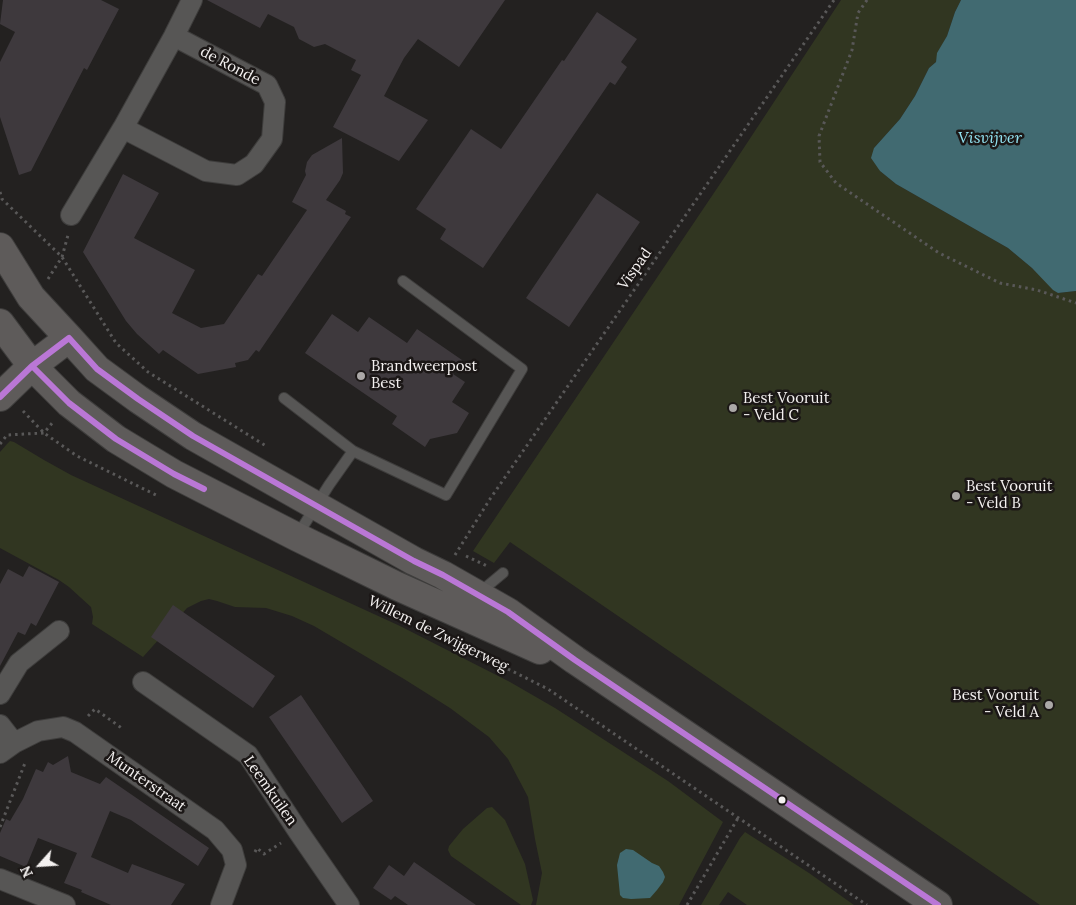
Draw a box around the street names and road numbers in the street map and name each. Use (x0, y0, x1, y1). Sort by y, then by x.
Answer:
street label: de Ronde (197, 43, 263, 89)
street label: Vispad (614, 245, 656, 293)
street label: Willem de Zwijgerweg (365, 592, 511, 676)
street label: Munterstraat (103, 748, 189, 816)
street label: Leemkuilen (239, 753, 301, 829)

